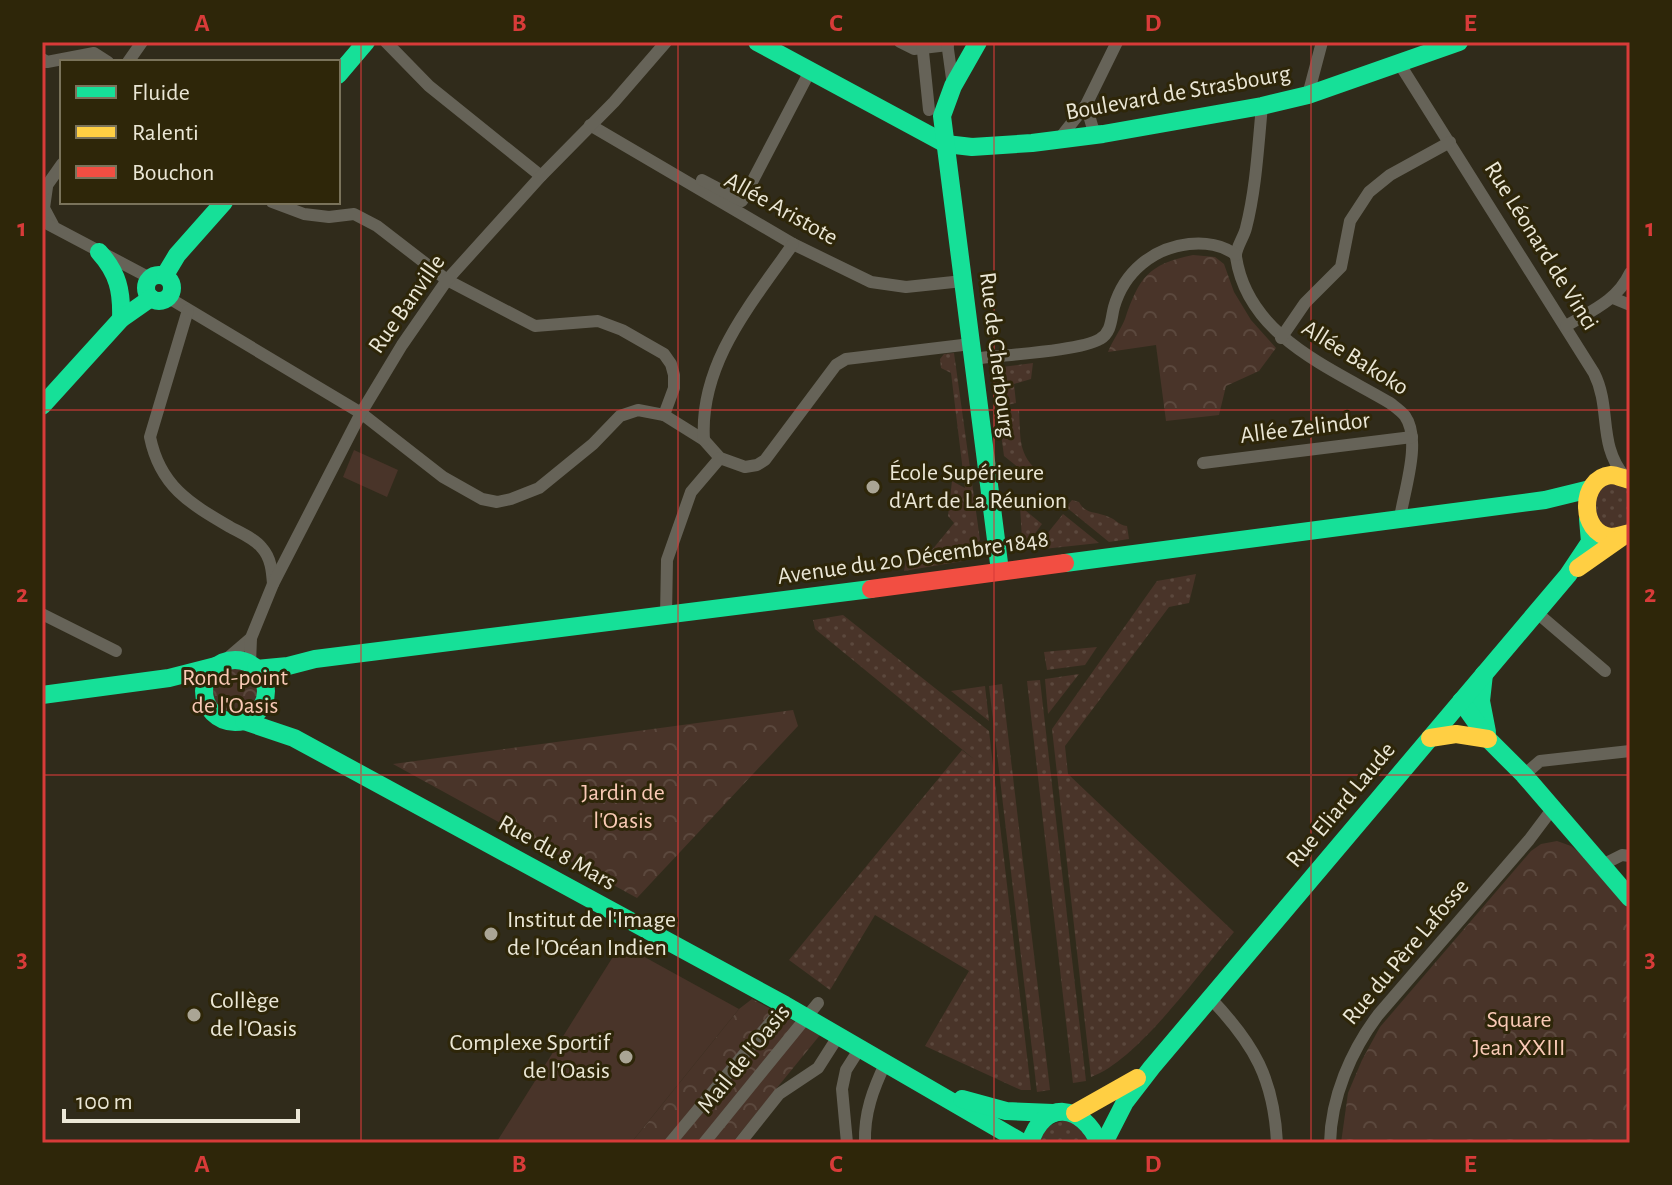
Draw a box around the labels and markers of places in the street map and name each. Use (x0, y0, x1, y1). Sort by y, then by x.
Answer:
place label: École Supérieure d'Art de La Réunion (889, 459, 1067, 513)
marker: École Supérieure d'Art de La Réunion (864, 478, 882, 496)
place label: Institut de l'Image de l'Océan Indien (507, 908, 676, 960)
marker: Institut de l'Image de l'Océan Indien (482, 925, 500, 943)
place label: Collège de l'Oasis (210, 989, 297, 1041)
marker: Collège de l'Oasis (185, 1006, 203, 1024)
place label: Complexe Sportif de l'Oasis (449, 1031, 612, 1083)
marker: Complexe Sportif de l'Oasis (617, 1048, 635, 1066)

